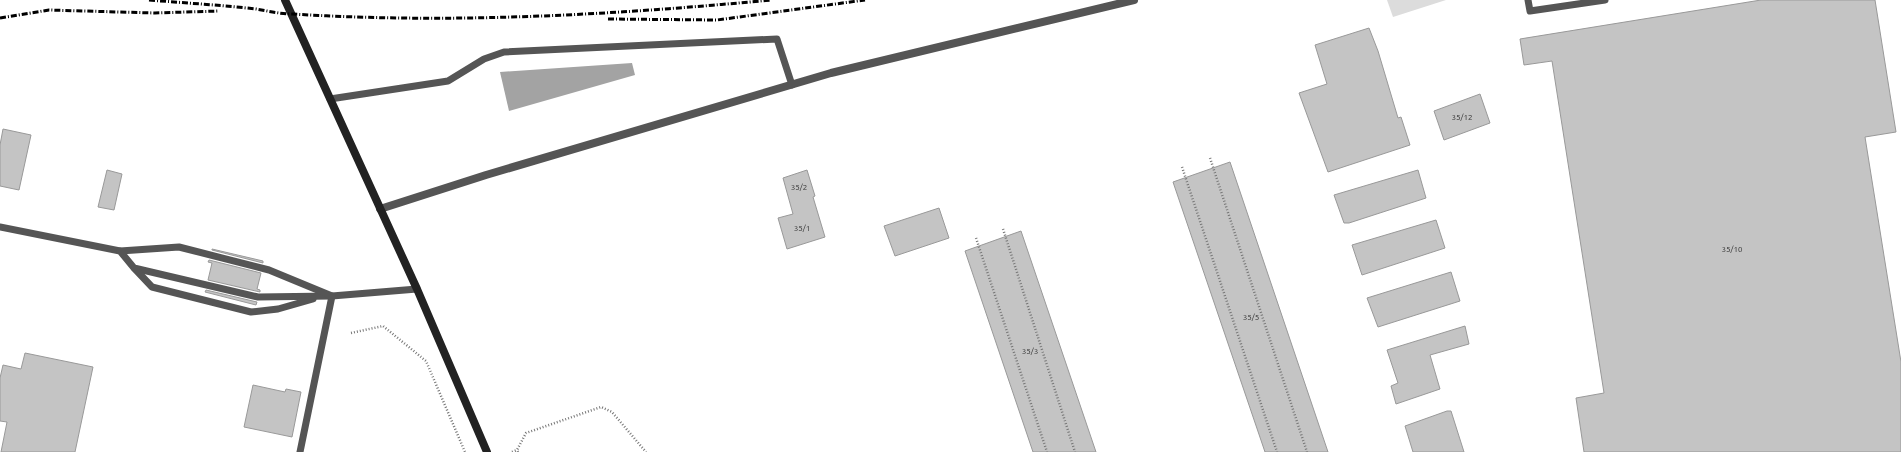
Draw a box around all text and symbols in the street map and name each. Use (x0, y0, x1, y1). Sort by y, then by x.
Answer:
house number: 35/12 (1452, 113, 1473, 122)
house number: 35/2 (791, 183, 807, 192)
house number: 35/1 (794, 224, 810, 233)
house number: 35/10 (1722, 245, 1743, 254)
house number: 35/5 (1243, 313, 1259, 322)
house number: 35/3 (1022, 347, 1038, 356)

